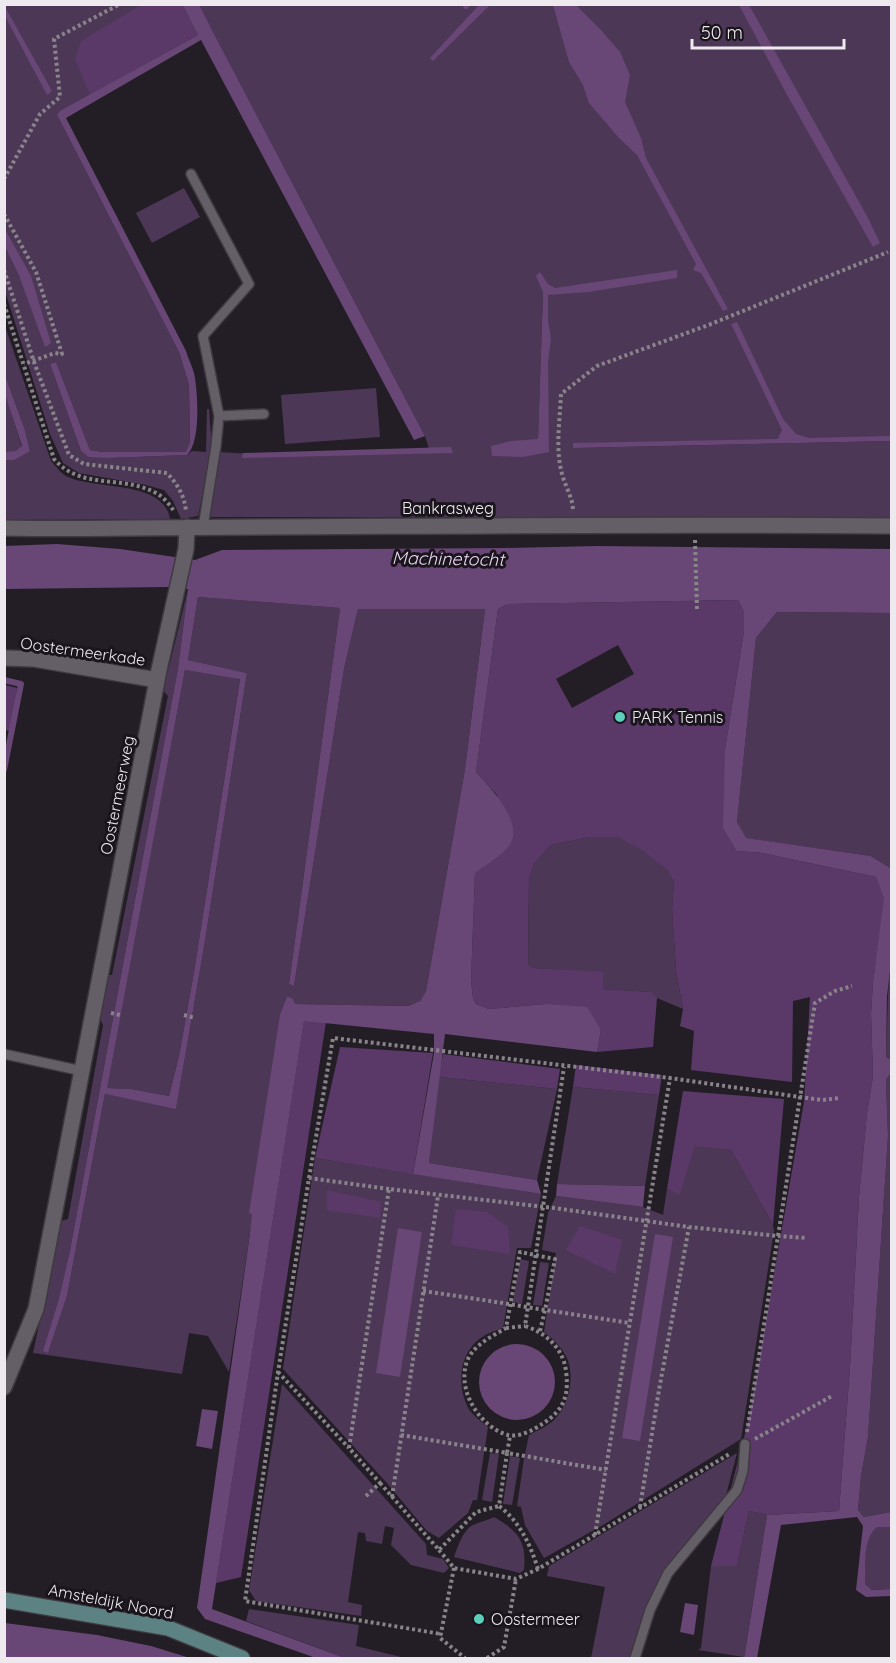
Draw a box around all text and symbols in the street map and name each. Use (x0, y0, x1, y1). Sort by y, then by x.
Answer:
scale bar (692, 12, 844, 50)
text: 50 m (701, 21, 743, 44)
street label: Bankrasweg (402, 498, 494, 518)
water label: Machinetocht (392, 546, 506, 571)
street label: Oostermeerkade (19, 632, 147, 670)
place label: PARK Tennis (632, 707, 723, 727)
marker: PARK Tennis (613, 710, 627, 724)
street label: Oostermeerweg (96, 734, 138, 856)
street label: Amsteldijk Noord (47, 1579, 175, 1623)
place label: Oostermeer (491, 1609, 580, 1629)
marker: Oostermeer (472, 1612, 486, 1626)

